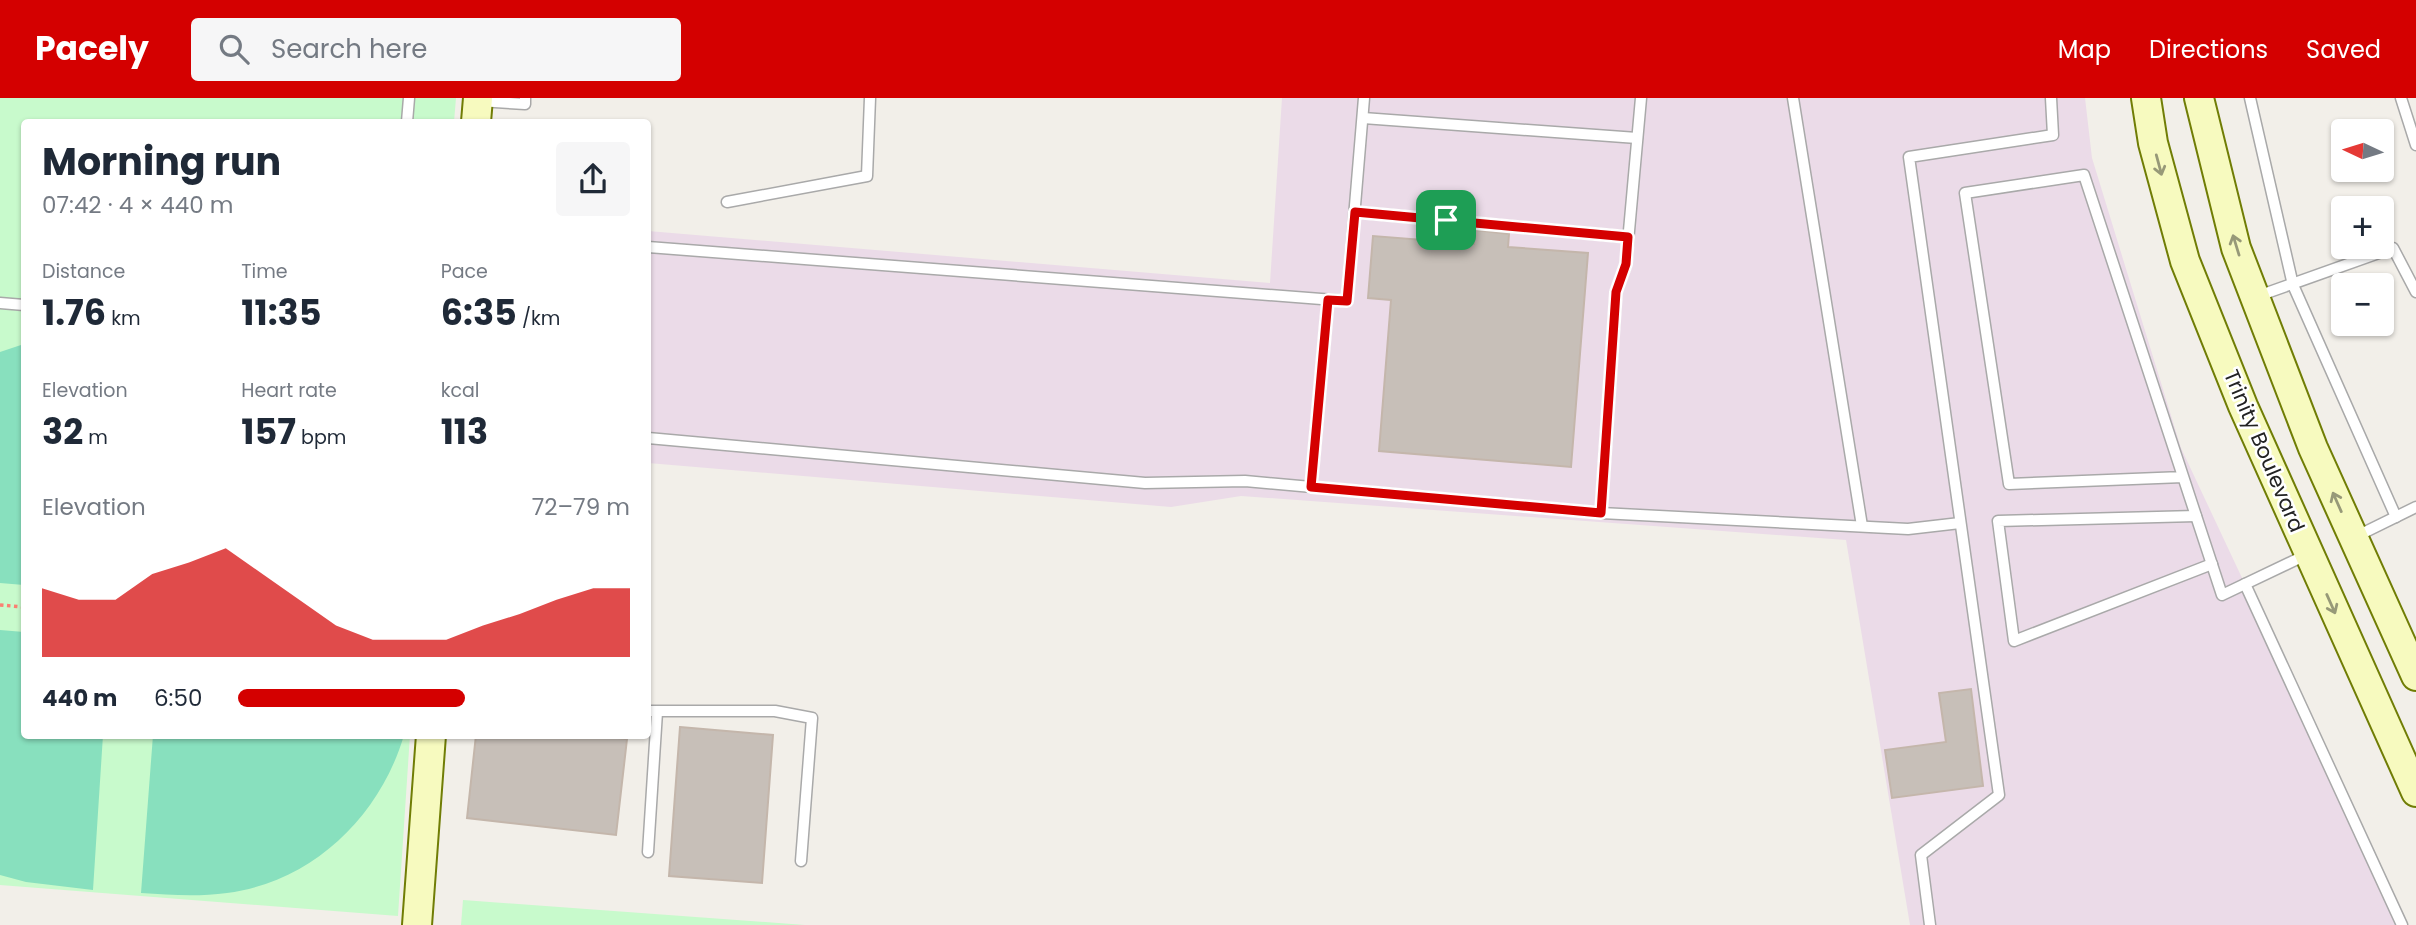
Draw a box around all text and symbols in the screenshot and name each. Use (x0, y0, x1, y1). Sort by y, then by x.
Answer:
search box (191, 18, 681, 81)
text: Pacely (35, 25, 149, 72)
icon: search (215, 30, 253, 68)
text: Search here (271, 31, 428, 67)
text: Map (2058, 33, 2111, 66)
text: Directions (2149, 33, 2268, 66)
text: Saved (2306, 33, 2381, 66)
north arrow (2331, 119, 2394, 182)
map controls (2331, 119, 2394, 336)
text: Morning run (42, 135, 281, 188)
button: share (556, 142, 630, 216)
one-way arrow (2153, 153, 2166, 176)
text: 07:42 · 4 × 440 m (42, 189, 234, 221)
pin (1416, 190, 1476, 250)
button: + (2331, 196, 2394, 259)
icon: arrive (1427, 201, 1465, 239)
one-way arrow (2228, 234, 2241, 256)
text: Distance (42, 258, 125, 285)
text: Time (241, 258, 288, 285)
text: Pace (441, 258, 488, 285)
button: − (2331, 273, 2394, 336)
text: 1.76 (42, 288, 106, 337)
text: 11:35 (241, 288, 322, 337)
text: 6:35 (441, 288, 517, 337)
text: km (106, 305, 141, 332)
text: /km (517, 305, 560, 332)
street label: Trinity Boulevard (2217, 365, 2312, 537)
text: Elevation (42, 377, 128, 404)
text: Heart rate (241, 377, 337, 404)
text: kcal (441, 377, 480, 404)
text: 32 (42, 407, 83, 456)
text: 157 (241, 407, 296, 456)
text: 113 (441, 407, 488, 456)
text: m (83, 424, 108, 451)
text: bpm (296, 424, 346, 451)
text: Elevation (42, 491, 146, 523)
text: 72–79 m (532, 491, 630, 523)
one-way arrow (2330, 492, 2344, 513)
one-way arrow (2325, 593, 2338, 614)
text: 440 m (42, 682, 117, 714)
text: 6:50 (154, 682, 202, 714)

